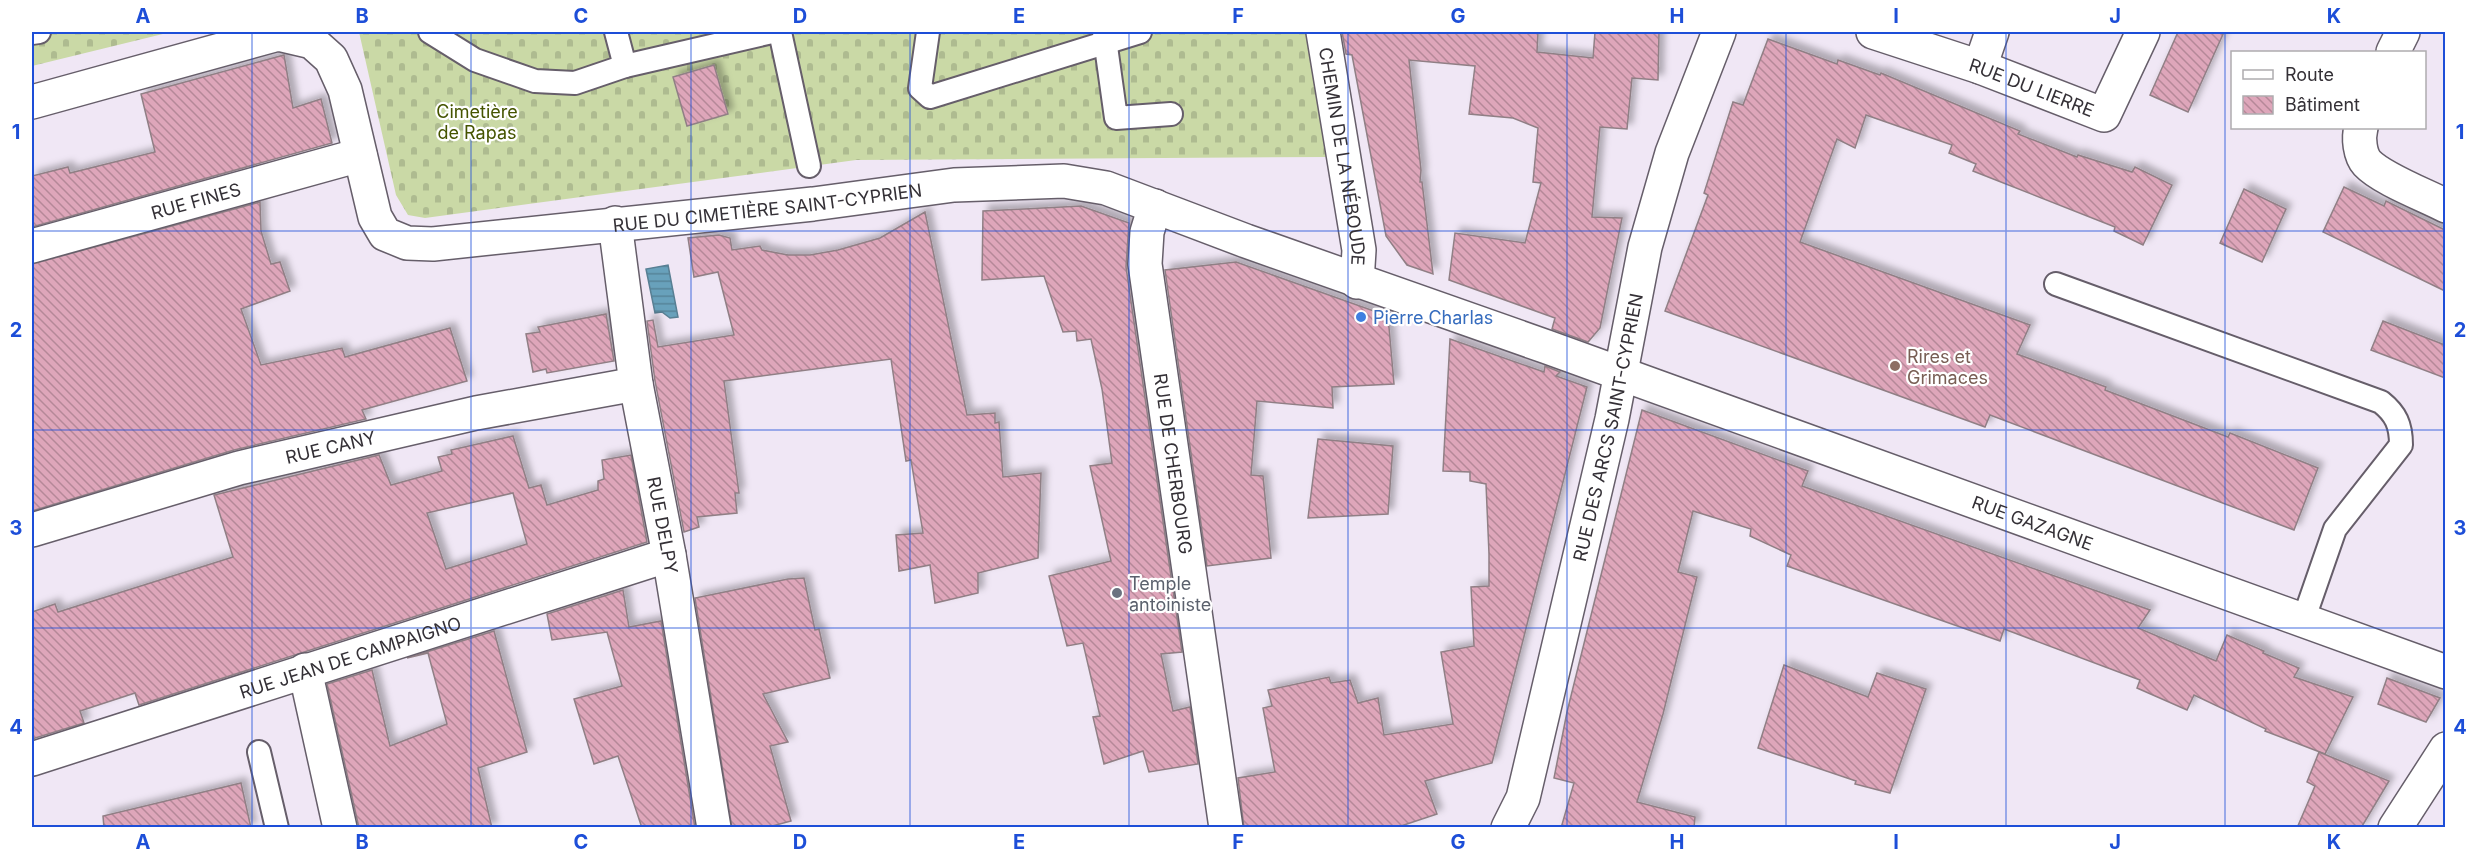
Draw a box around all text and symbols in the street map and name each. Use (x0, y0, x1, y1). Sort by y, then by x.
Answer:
text: A (136, 4, 151, 28)
text: B (355, 4, 369, 28)
text: C (574, 4, 588, 28)
text: D (793, 4, 807, 28)
text: E (1013, 4, 1025, 28)
text: F (1232, 4, 1244, 28)
text: G (1450, 4, 1466, 28)
text: H (1670, 4, 1684, 28)
text: I (1893, 4, 1899, 28)
text: J (2109, 4, 2121, 28)
text: K (2327, 4, 2341, 28)
street label: CHEMIN DE LA NÉBOUDE (1315, 46, 1370, 266)
legend (2231, 51, 2426, 129)
street label: RUE DU LIERRE (1967, 54, 2097, 121)
text: Route (2285, 64, 2334, 85)
text: Bâtiment (2285, 94, 2360, 115)
park label: Cimetière de Rapas (436, 101, 518, 143)
text: 1 (12, 120, 20, 144)
text: 1 (2456, 120, 2464, 144)
street label: RUE FINES (149, 178, 243, 223)
street label: RUE DU CIMETIÈRE SAINT-CYPRIEN (612, 179, 923, 236)
street label: RUE DES ARCS SAINT-CYPRIEN (1568, 291, 1646, 563)
place label: Pierre Charlas (1373, 307, 1493, 328)
marker: Pierre Charlas (1354, 310, 1368, 324)
text: 2 (10, 318, 22, 342)
text: 2 (2454, 318, 2466, 342)
place label: Rires et Grimaces (1907, 346, 1988, 388)
marker: Rires et Grimaces (1888, 359, 1902, 373)
street label: RUE DE CHERBOURG (1150, 372, 1197, 556)
street label: RUE CANY (283, 426, 378, 467)
street label: RUE DELPY (644, 475, 682, 575)
street label: RUE GAZAGNE (1969, 491, 2096, 554)
text: 3 (10, 516, 22, 540)
text: 3 (2454, 516, 2466, 540)
place label: Temple antoiniste (1129, 573, 1211, 615)
marker: Temple antoiniste (1110, 586, 1124, 600)
street label: RUE JEAN DE CAMPAIGNO (237, 612, 464, 702)
text: 4 (9, 715, 23, 739)
text: 4 (2453, 715, 2467, 739)
text: A (136, 830, 151, 854)
text: B (355, 830, 369, 854)
text: C (574, 830, 588, 854)
text: D (793, 830, 807, 854)
text: E (1013, 830, 1025, 854)
text: F (1232, 830, 1244, 854)
text: G (1450, 830, 1466, 854)
text: H (1670, 830, 1684, 854)
text: I (1893, 830, 1899, 854)
text: J (2109, 830, 2121, 854)
text: K (2327, 830, 2341, 854)

